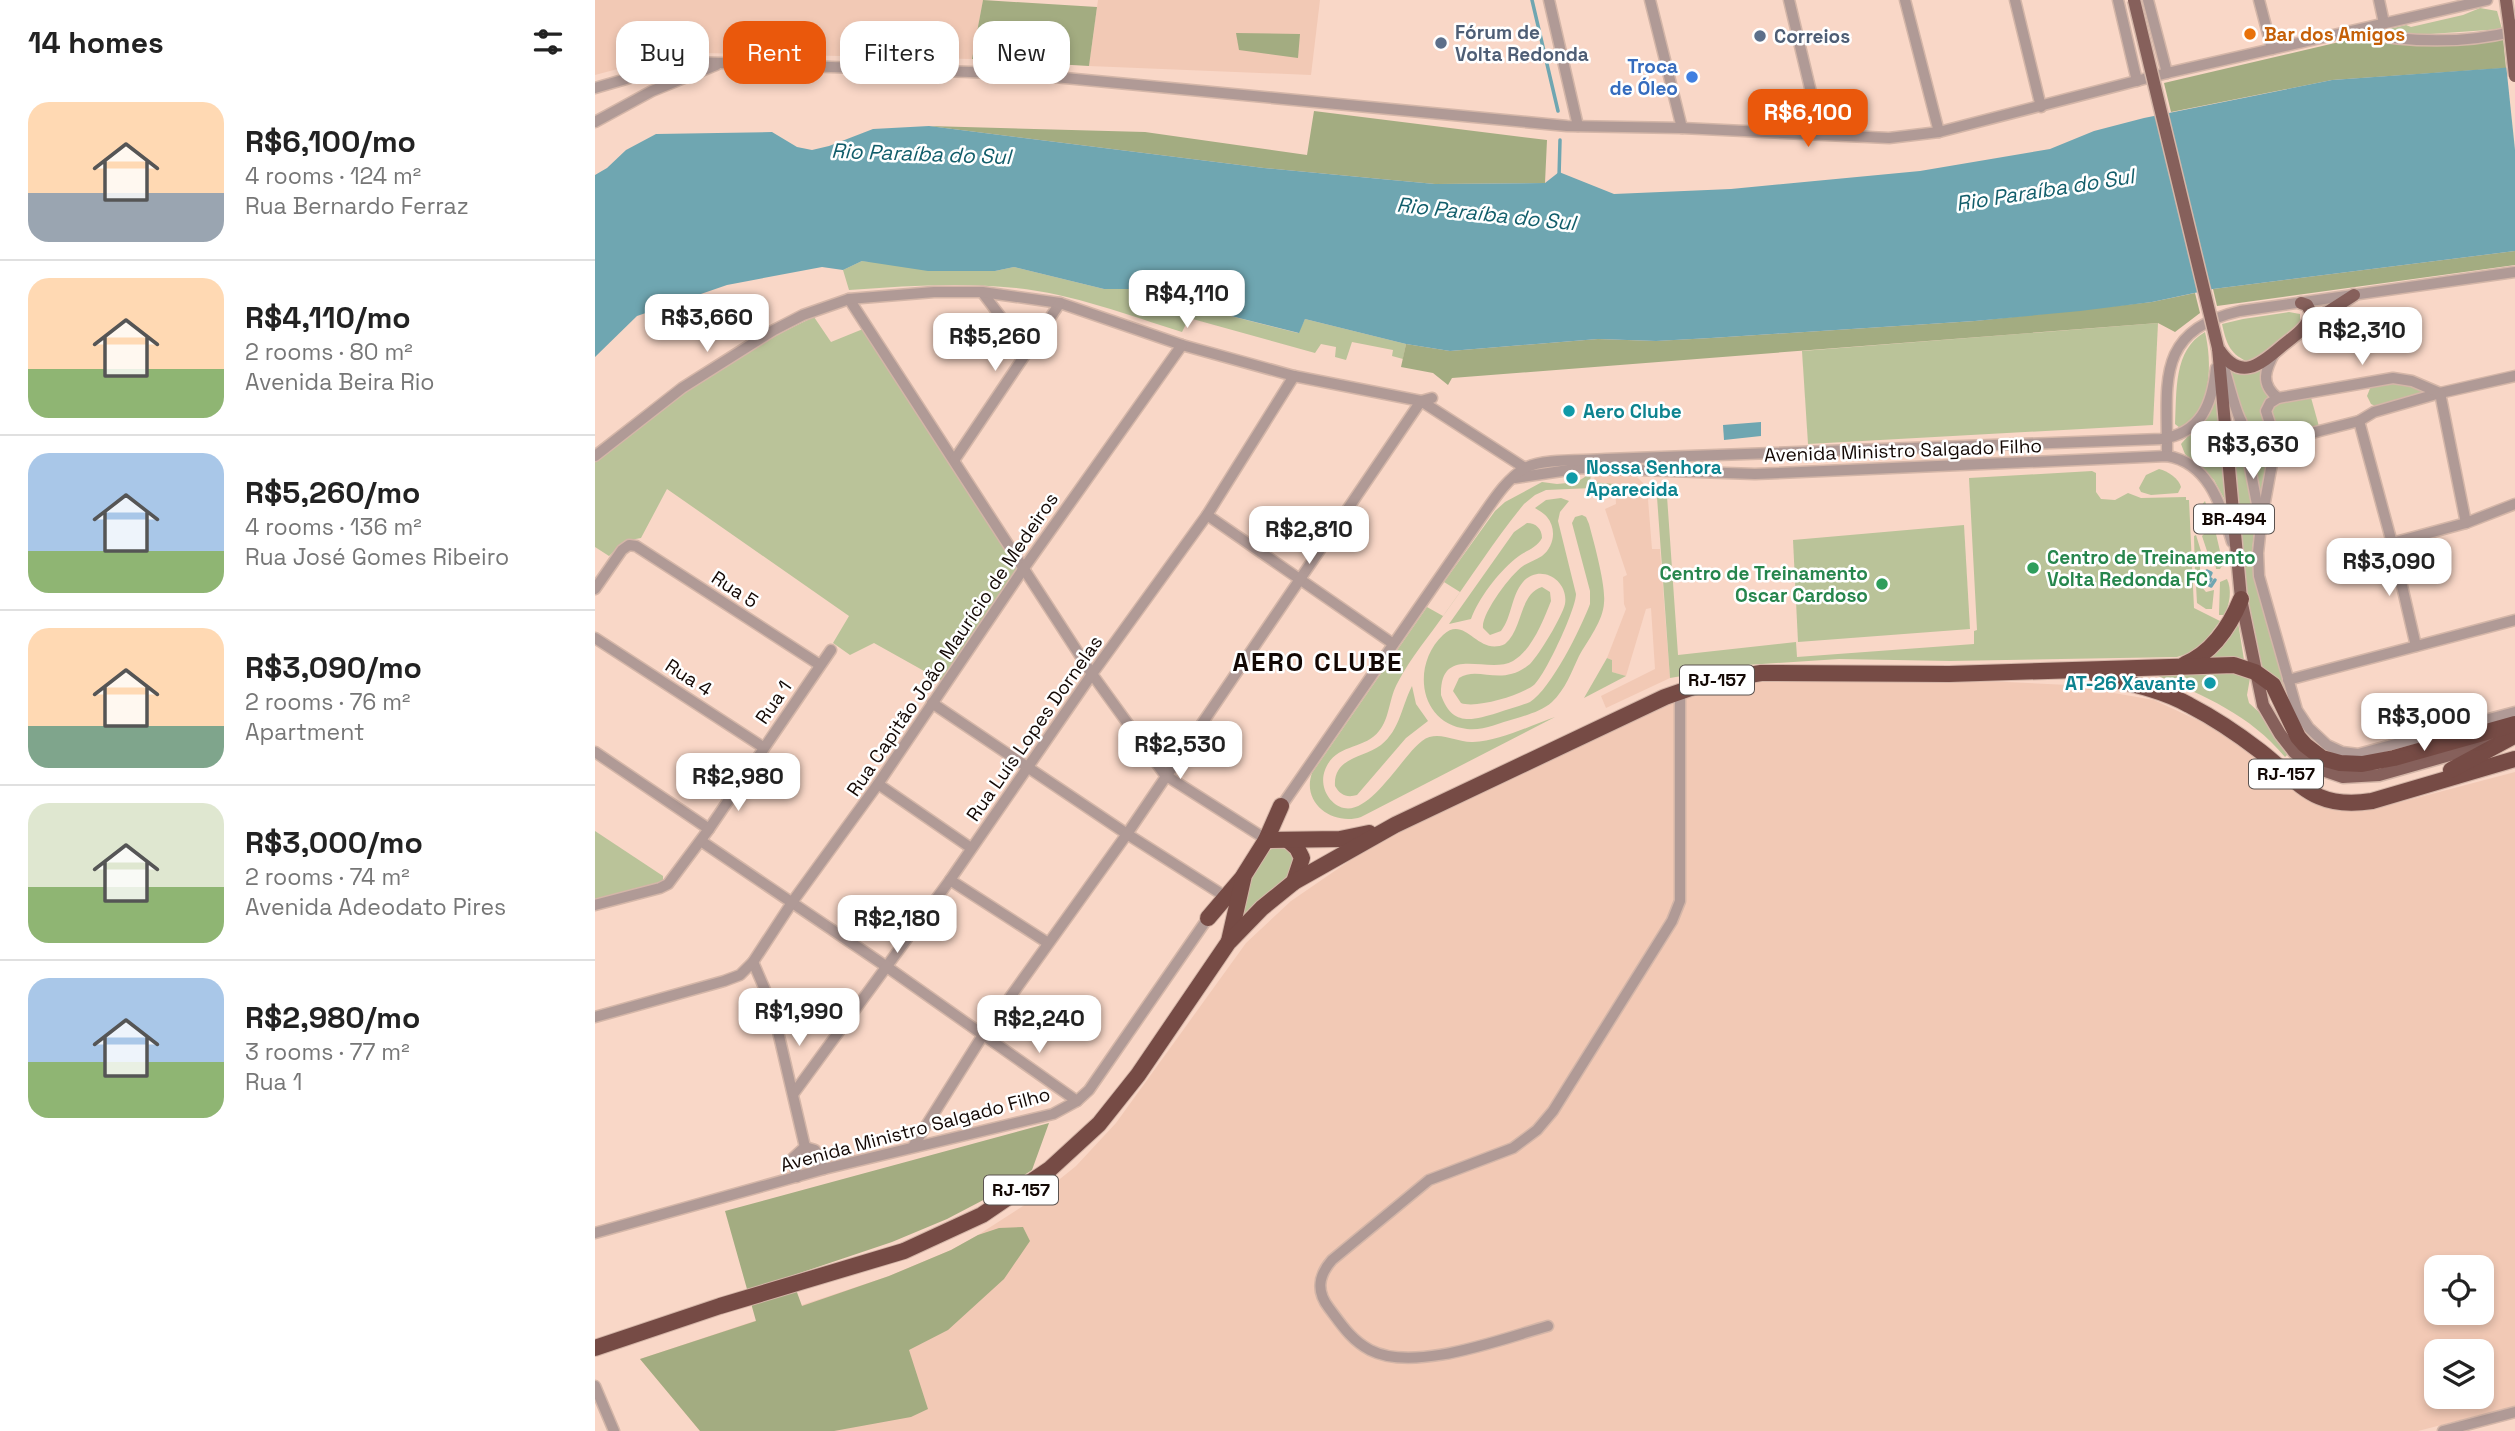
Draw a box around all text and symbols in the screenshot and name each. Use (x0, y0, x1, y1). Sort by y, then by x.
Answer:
place label: Fórum de Volta Redonda (1455, 20, 1589, 67)
chip: Buy (616, 21, 709, 84)
chip: Rent (723, 21, 826, 84)
chip: Filters (840, 21, 959, 84)
chip: New (973, 21, 1070, 84)
place label: Bar dos Amigos (2264, 22, 2405, 47)
text: 14 homes (28, 23, 164, 62)
icon: filters (529, 23, 567, 61)
place label: Correios (1774, 24, 1850, 49)
marker: Bar dos Amigos (2242, 26, 2258, 42)
marker: Correios (1752, 28, 1768, 44)
marker: Fórum de Volta Redonda (1433, 35, 1449, 51)
place label: Troca de Óleo (1610, 54, 1678, 101)
marker: Troca de Óleo (1684, 69, 1700, 85)
pin: R$6,100 (1743, 90, 1873, 149)
text: R$6,100 (1764, 97, 1852, 127)
text: R$6,100/mo (245, 122, 416, 161)
icon: home (84, 130, 168, 214)
water label: Rio Paraíba do Sul (831, 137, 1014, 170)
text: 4 rooms · 124 m² (245, 161, 421, 191)
water label: Rio Paraíba do Sul (1954, 162, 2139, 217)
text: Rua Bernardo Ferraz (245, 191, 469, 221)
water label: Rio Paraíba do Sul (1395, 191, 1580, 237)
pin: R$4,110 (1122, 270, 1252, 330)
text: R$4,110 (1145, 278, 1229, 308)
pin: R$3,660 (642, 294, 772, 354)
text: R$4,110/mo (245, 298, 411, 337)
text: R$3,660 (661, 302, 753, 332)
icon: home (84, 306, 168, 390)
pin: R$2,310 (2297, 308, 2427, 367)
pin: R$5,260 (930, 314, 1060, 373)
text: R$2,310 (2318, 315, 2406, 345)
text: R$5,260 (949, 321, 1041, 351)
text: 2 rooms · 80 m² (245, 337, 413, 367)
text: Avenida Beira Rio (245, 367, 435, 397)
place label: Aero Clube (1583, 399, 1682, 424)
marker: Aero Clube (1561, 403, 1577, 419)
pin: R$3,630 (2188, 421, 2318, 481)
text: R$3,630 (2207, 429, 2299, 459)
street label: Avenida Ministro Salgado Filho (1763, 433, 2043, 468)
place label: Nossa Senhora Aparecida (1586, 455, 1722, 502)
marker: Nossa Senhora Aparecida (1564, 470, 1580, 486)
text: R$5,260/mo (245, 473, 420, 512)
icon: home (84, 481, 168, 565)
street label: Rua Capitão João Maurício de Medeiros (841, 488, 1064, 801)
road number: BR-494 (2194, 504, 2274, 534)
pin: R$2,810 (1244, 506, 1374, 566)
text: 4 rooms · 136 m² (245, 512, 422, 542)
text: R$2,810 (1265, 514, 1353, 544)
pin: R$3,090 (2324, 538, 2454, 598)
text: Rua José Gomes Ribeiro (245, 542, 509, 572)
place label: Centro de Treinamento Volta Redonda FC (2047, 545, 2256, 592)
text: R$3,090 (2343, 546, 2435, 576)
marker: Centro de Treinamento Volta Redonda FC (2025, 560, 2041, 576)
place label: Centro de Treinamento Oscar Cardoso (1659, 561, 1868, 608)
street label: Rua 5 (707, 565, 763, 614)
marker: Centro de Treinamento Oscar Cardoso (1874, 576, 1890, 592)
street label: Rua Luís Lopes Dornelas (961, 630, 1108, 826)
district label: AERO CLUBE (1233, 645, 1403, 679)
text: R$3,090/mo (245, 648, 422, 687)
street label: Rua 4 (660, 653, 717, 702)
icon: home (84, 656, 168, 740)
road number: RJ-157 (1680, 666, 1754, 694)
place label: AT-26 Xavante (2065, 671, 2196, 696)
marker: AT-26 Xavante (2202, 675, 2218, 691)
street label: Rua 1 (750, 676, 797, 729)
text: 2 rooms · 76 m² (245, 687, 410, 717)
pin: R$3,000 (2359, 694, 2489, 753)
text: R$3,000 (2377, 701, 2471, 731)
text: Apartment (245, 717, 365, 747)
pin: R$2,530 (1115, 722, 1245, 781)
text: R$2,530 (1134, 729, 1226, 759)
pin: R$2,980 (673, 754, 803, 813)
road number: RJ-157 (2249, 760, 2323, 788)
text: R$2,980 (692, 761, 784, 791)
text: R$3,000/mo (245, 823, 423, 862)
icon: home (84, 831, 168, 915)
text: 2 rooms · 74 m² (245, 862, 410, 892)
text: Avenida Adeodato Pires (245, 892, 506, 922)
pin: R$2,180 (832, 895, 962, 955)
text: R$2,180 (854, 903, 940, 933)
pin: R$1,990 (734, 988, 864, 1048)
text: R$1,990 (755, 996, 843, 1026)
pin: R$2,240 (974, 996, 1104, 1055)
text: R$2,980/mo (245, 998, 420, 1037)
text: R$2,240 (993, 1003, 1085, 1033)
icon: home (84, 1006, 168, 1090)
text: 3 rooms · 77 m² (245, 1037, 410, 1067)
text: Rua 1 (245, 1067, 302, 1097)
street label: Avenida Ministro Salgado Filho (777, 1081, 1053, 1178)
road number: RJ-157 (984, 1176, 1058, 1204)
map controls (2424, 1255, 2494, 1409)
button: locate (2424, 1255, 2494, 1325)
button: layers (2424, 1339, 2494, 1409)

